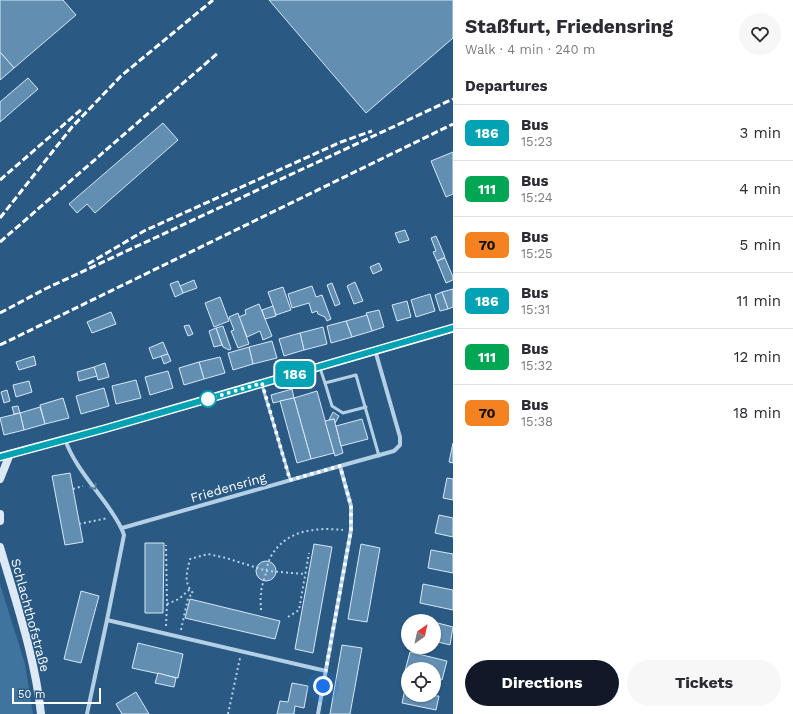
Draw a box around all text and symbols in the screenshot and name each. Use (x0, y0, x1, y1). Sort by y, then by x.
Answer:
button: heart (739, 13, 781, 55)
text: Staßfurt, Friedensring (465, 15, 673, 38)
text: Walk · 4 min · 240 m (465, 42, 595, 57)
text: Departures (465, 77, 548, 95)
text: Bus (521, 116, 549, 134)
text: 3 min (740, 124, 781, 142)
text: 186 (475, 125, 499, 141)
text: 15:23 (521, 134, 553, 149)
text: Bus (521, 172, 549, 190)
text: 4 min (739, 180, 781, 198)
text: 111 (478, 181, 496, 197)
text: 15:24 (521, 190, 553, 205)
text: Bus (521, 228, 549, 246)
text: 5 min (740, 236, 781, 254)
text: 70 (478, 237, 496, 253)
text: 15:25 (521, 246, 553, 261)
text: Bus (521, 284, 549, 302)
text: 11 min (737, 292, 781, 310)
text: 186 (475, 293, 499, 309)
text: 15:31 (521, 302, 550, 317)
text: Bus (521, 340, 549, 358)
text: 12 min (734, 348, 781, 366)
text: 111 (478, 349, 496, 365)
text: 15:32 (521, 358, 553, 373)
line badge: 186 (272, 361, 318, 387)
text: 186 (283, 366, 307, 382)
unlabelled marker (199, 390, 217, 408)
text: Bus (521, 396, 549, 414)
text: 18 min (733, 404, 781, 422)
text: 70 (478, 405, 496, 421)
text: 15:38 (521, 414, 553, 429)
street label: Friedensring (189, 470, 268, 505)
one-way arrow (89, 483, 97, 490)
street label: Schlachthofstraße (8, 557, 53, 673)
north arrow (401, 614, 441, 654)
map controls (401, 614, 441, 702)
button: Directions (465, 660, 619, 706)
button: Tickets (627, 660, 781, 706)
button: locate (401, 662, 441, 702)
your location (313, 676, 333, 696)
scale bar (12, 686, 101, 705)
text: 50 m (18, 688, 45, 701)

